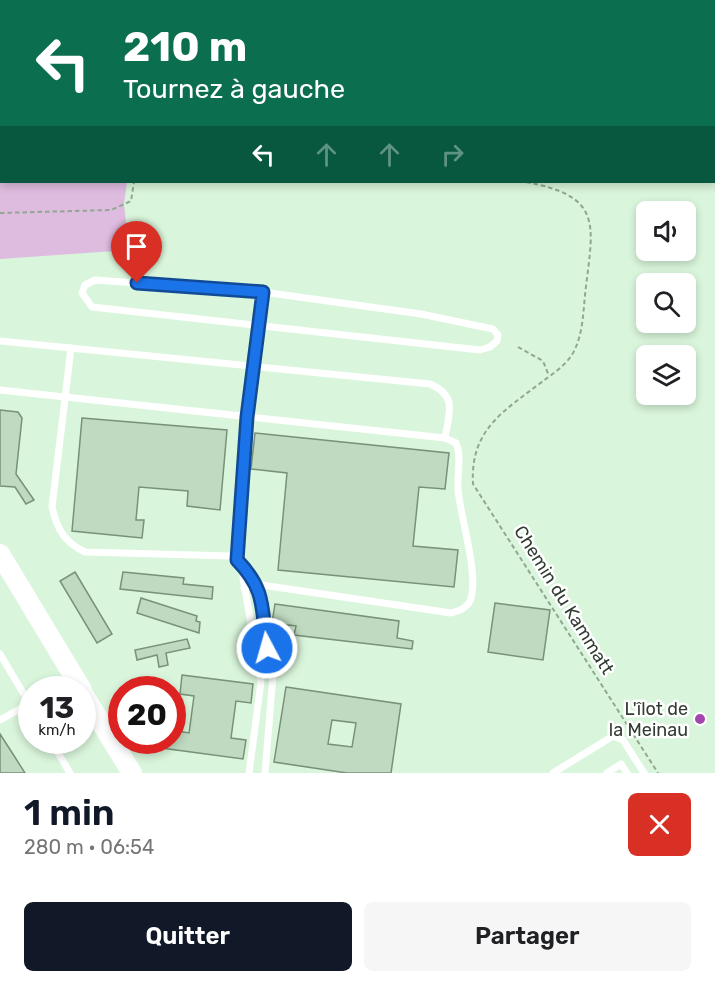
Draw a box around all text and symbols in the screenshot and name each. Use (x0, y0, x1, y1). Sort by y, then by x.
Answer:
text: 210 m (123, 22, 247, 72)
icon: left (24, 24, 102, 102)
text: Tournez à gauche (123, 73, 345, 105)
icon: left (247, 138, 280, 171)
icon: ahead (310, 138, 343, 171)
icon: ahead (373, 138, 406, 171)
icon: right (436, 138, 469, 171)
map controls (636, 201, 696, 405)
button: sound (636, 201, 696, 261)
pin (111, 221, 162, 283)
icon: arrive (120, 230, 153, 263)
button: search (636, 273, 696, 333)
button: layers (636, 345, 696, 405)
street label: Chemin du Kammatt (509, 522, 619, 678)
position arrow (235, 616, 299, 680)
speed limit sign: 20 (108, 676, 186, 754)
text: 13 (40, 690, 74, 726)
place label: L'îlot de la Meinau (609, 698, 688, 741)
marker: L'îlot de la Meinau (693, 712, 707, 726)
text: km/h (38, 721, 76, 739)
text: 1 min (24, 791, 115, 834)
button: close (628, 793, 691, 856)
text: 280 m · 06:54 (24, 835, 154, 859)
button: Quitter (24, 902, 352, 971)
button: Partager (364, 902, 691, 971)

